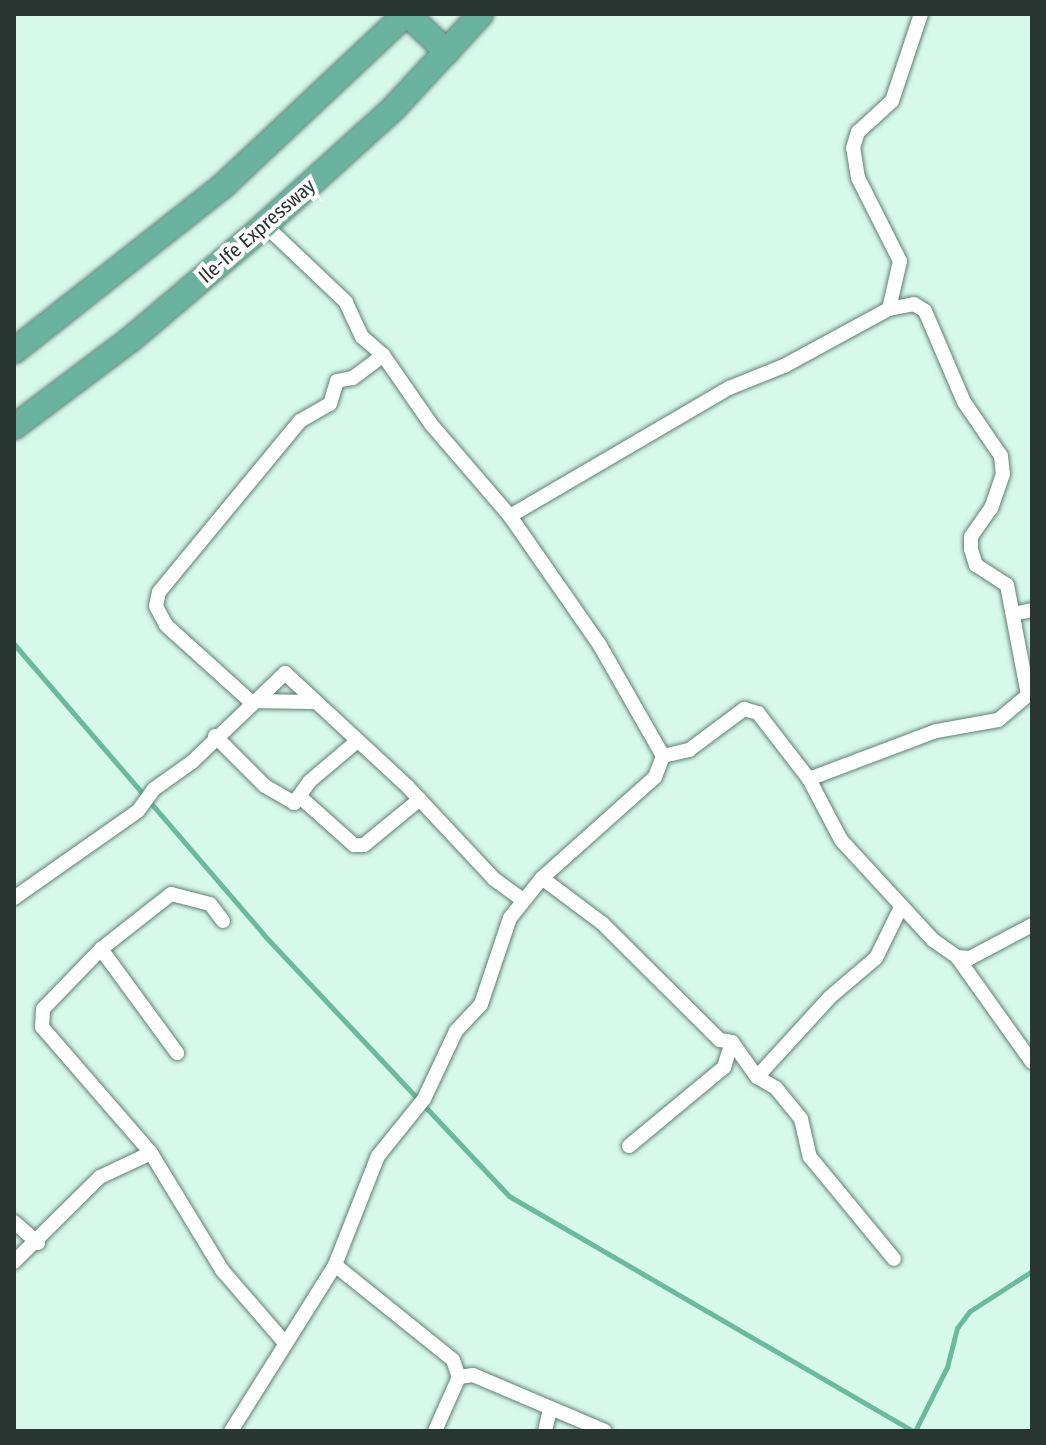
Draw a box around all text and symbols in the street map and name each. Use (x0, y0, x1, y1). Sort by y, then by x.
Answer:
street label: Ile-Ife Expressway (194, 174, 320, 288)

